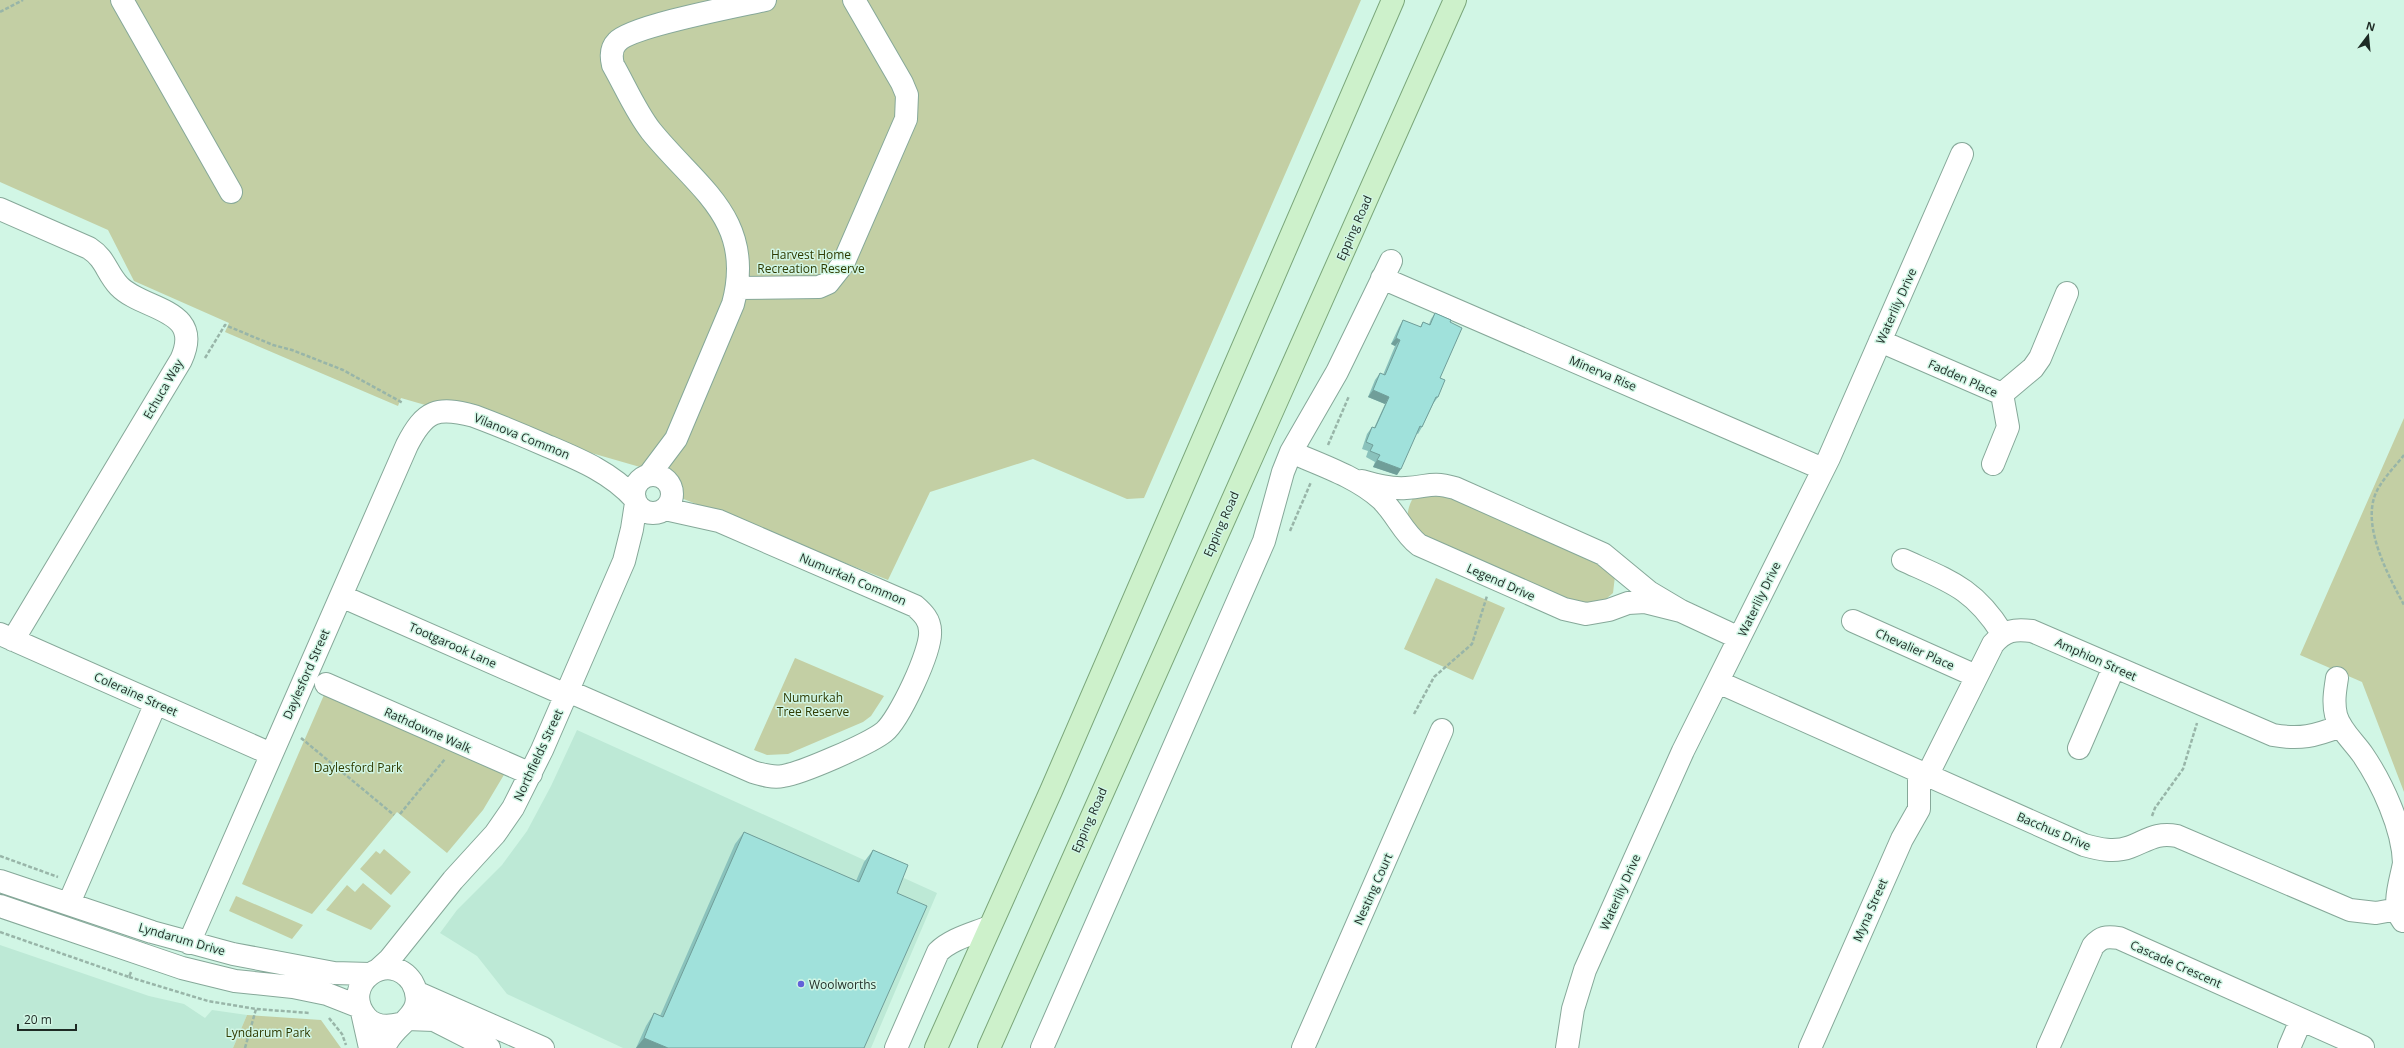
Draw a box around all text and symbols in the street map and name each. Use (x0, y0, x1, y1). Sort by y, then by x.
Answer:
north arrow (2348, 16, 2388, 56)
text: N (2365, 17, 2377, 34)
street label: Epping Road (1332, 193, 1376, 263)
park label: Harvest Home Recreation Reserve (757, 246, 865, 277)
street label: Waterlily Drive (1872, 265, 1920, 347)
street label: Minerva Rise (1567, 351, 1639, 395)
street label: Echuca Way (139, 355, 187, 422)
street label: Fadden Place (1926, 355, 2001, 401)
street label: Vilanova Common (472, 409, 572, 463)
street label: Epping Road (1199, 489, 1243, 559)
street label: Numurkah Common (797, 549, 909, 609)
street label: Legend Drive (1464, 559, 1538, 605)
street label: Waterlily Drive (1734, 559, 1785, 639)
street label: Tootgarook Lane (406, 618, 500, 672)
street label: Chevalier Place (1873, 624, 1957, 674)
street label: Daylesford Street (279, 626, 333, 722)
street label: Amphion Street (2053, 633, 2139, 685)
street label: Coleraine Street (91, 668, 181, 720)
park label: Numurkah Tree Reserve (777, 689, 849, 720)
street label: Rathdowne Walk (382, 703, 475, 757)
street label: Northfields Street (509, 706, 567, 804)
park label: Daylesford Park (314, 759, 403, 776)
street label: Epping Road (1067, 785, 1111, 855)
street label: Bacchus Drive (2014, 808, 2094, 854)
street label: Nesting Court (1350, 850, 1396, 928)
street label: Waterlily Drive (1596, 851, 1644, 933)
street label: Myna Street (1849, 876, 1891, 944)
street label: Lyndarum Drive (137, 918, 228, 960)
street label: Cascade Crescent (2128, 936, 2224, 992)
place label: Woolworths (809, 976, 877, 993)
marker: Woolworths (796, 979, 806, 989)
scale bar (18, 1006, 76, 1032)
text: 20 m (24, 1011, 52, 1028)
park label: Lyndarum Park (225, 1024, 311, 1041)

